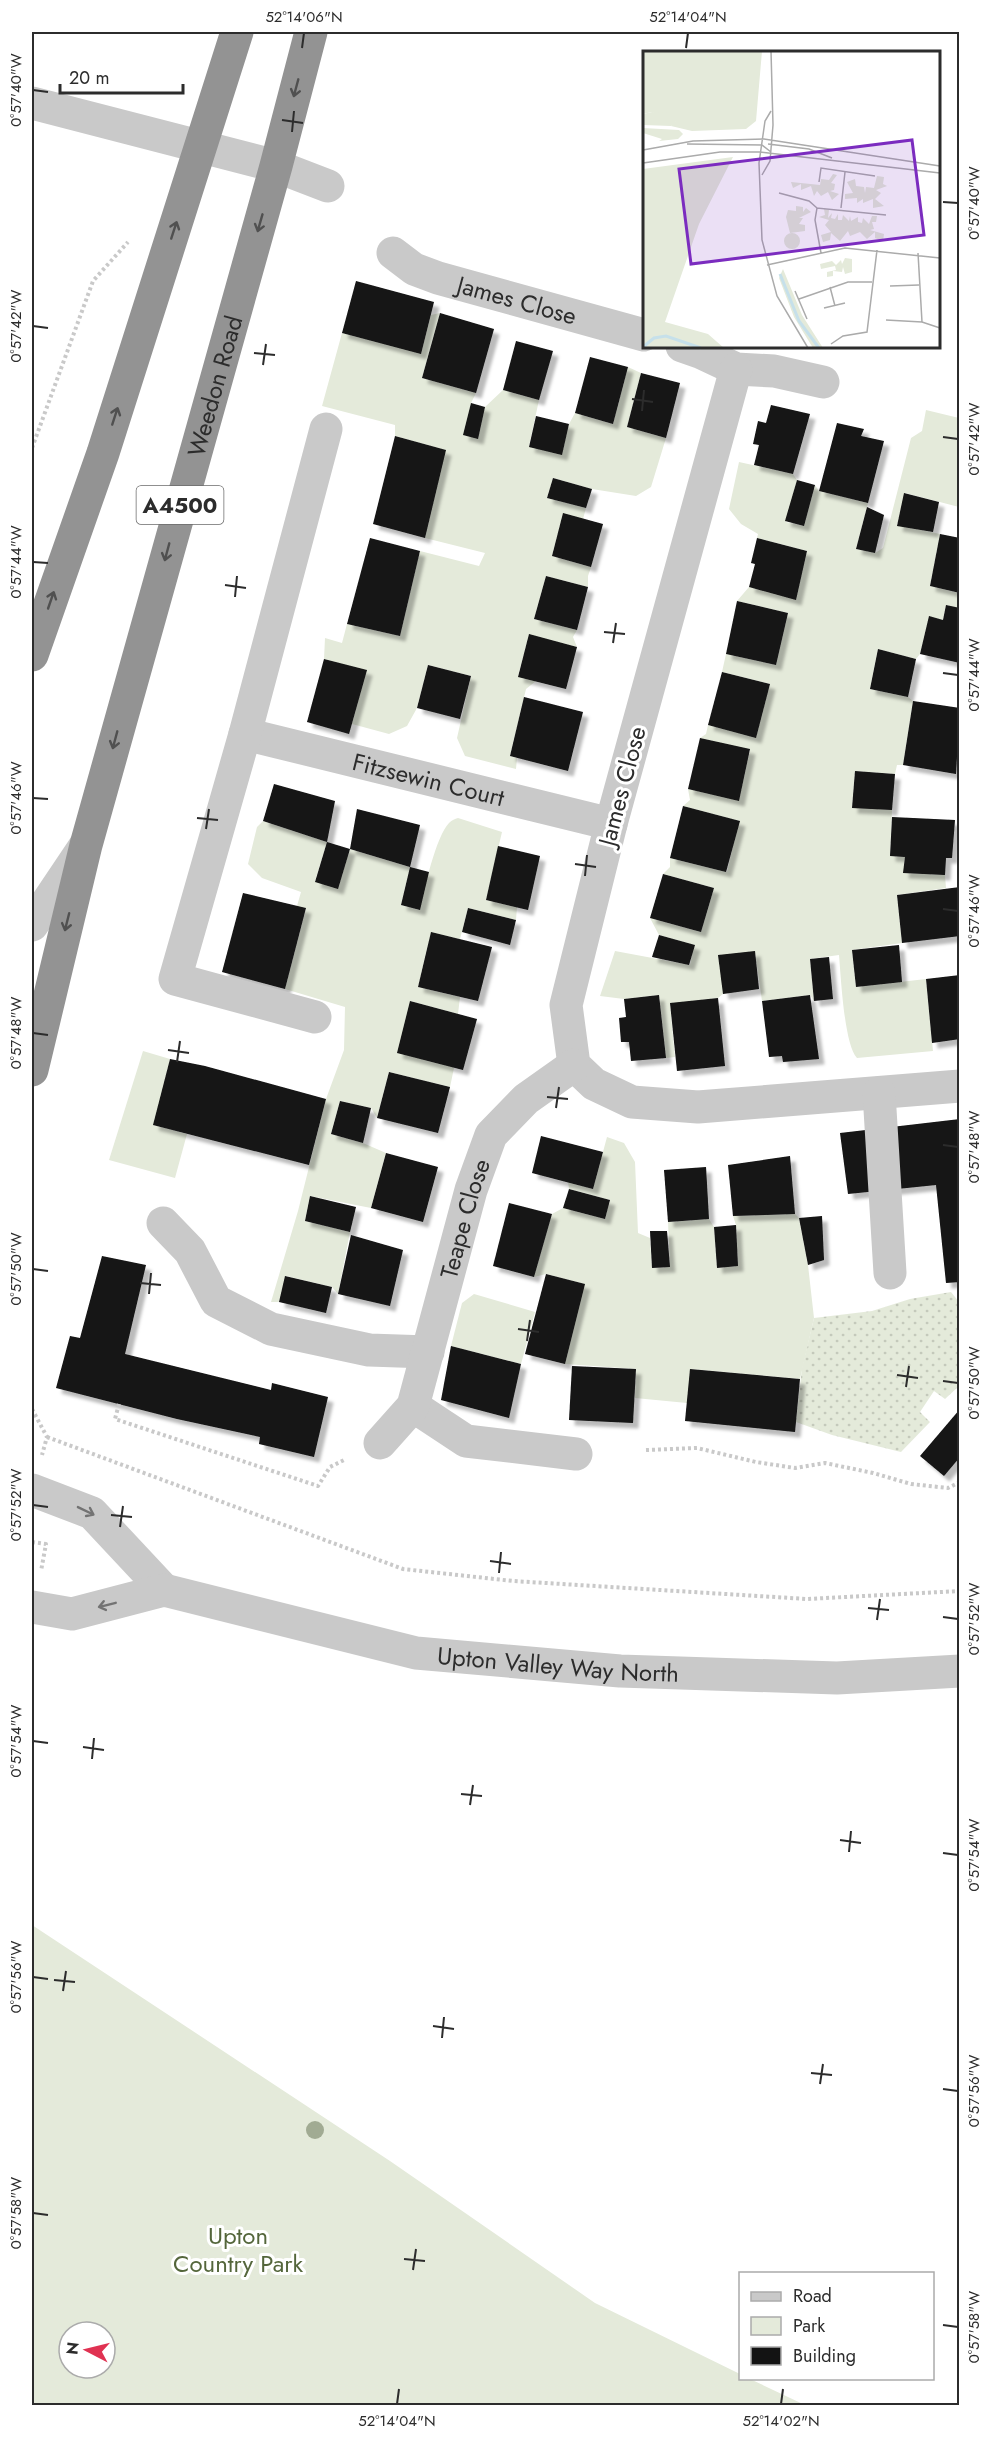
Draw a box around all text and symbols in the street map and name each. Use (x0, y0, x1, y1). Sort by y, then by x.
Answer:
text: 52°14'06"N (265, 6, 343, 28)
text: 52°14'04"N (649, 6, 727, 28)
inset map (643, 51, 940, 348)
text: 0°57'40"W (5, 53, 27, 127)
scale bar (60, 57, 183, 95)
text: 20 m (69, 65, 109, 91)
one-way arrow (290, 78, 302, 97)
text: 0°57'40"W (963, 166, 985, 240)
one-way arrow (254, 213, 265, 232)
one-way arrow (169, 221, 180, 240)
street label: James Close (450, 266, 581, 333)
text: 0°57'42"W (5, 289, 27, 362)
street label: Weedon Road (178, 311, 251, 461)
text: 0°57'42"W (963, 402, 985, 475)
one-way arrow (110, 407, 121, 426)
road number: A4500 (136, 486, 224, 524)
text: 0°57'44"W (5, 525, 27, 599)
one-way arrow (161, 542, 172, 561)
one-way arrow (46, 591, 57, 610)
text: 0°57'44"W (963, 638, 985, 712)
street label: James Close (588, 722, 655, 853)
one-way arrow (109, 730, 120, 749)
street label: Fitzsewin Court (349, 744, 508, 815)
text: 0°57'46"W (5, 761, 27, 835)
text: 0°57'46"W (963, 874, 985, 948)
one-way arrow (61, 912, 73, 931)
text: 0°57'48"W (5, 997, 27, 1069)
text: 0°57'48"W (963, 1111, 985, 1183)
street label: Teape Close (431, 1154, 498, 1282)
text: 0°57'50"W (5, 1232, 27, 1306)
text: 0°57'50"W (963, 1346, 985, 1420)
text: 0°57'52"W (5, 1469, 27, 1541)
one-way arrow (77, 1506, 95, 1518)
text: 0°57'52"W (963, 1583, 985, 1655)
one-way arrow (98, 1599, 117, 1611)
street label: Upton Valley Way North (436, 1637, 679, 1690)
text: 0°57'54"W (5, 1704, 27, 1777)
text: 0°57'54"W (963, 1818, 985, 1891)
text: 0°57'56"W (5, 1941, 27, 2013)
text: 0°57'56"W (963, 2055, 985, 2127)
text: 0°57'58"W (5, 2177, 27, 2249)
park label: Upton Country Park (173, 2218, 303, 2281)
legend (739, 2272, 934, 2380)
text: Road (793, 2283, 832, 2309)
text: 0°57'58"W (963, 2291, 985, 2363)
text: Park (793, 2313, 825, 2339)
north arrow (57, 2320, 117, 2380)
text: N (60, 2341, 85, 2356)
text: Building (793, 2343, 856, 2369)
text: 52°14'04"N (358, 2410, 436, 2432)
text: 52°14'02"N (742, 2410, 820, 2432)

